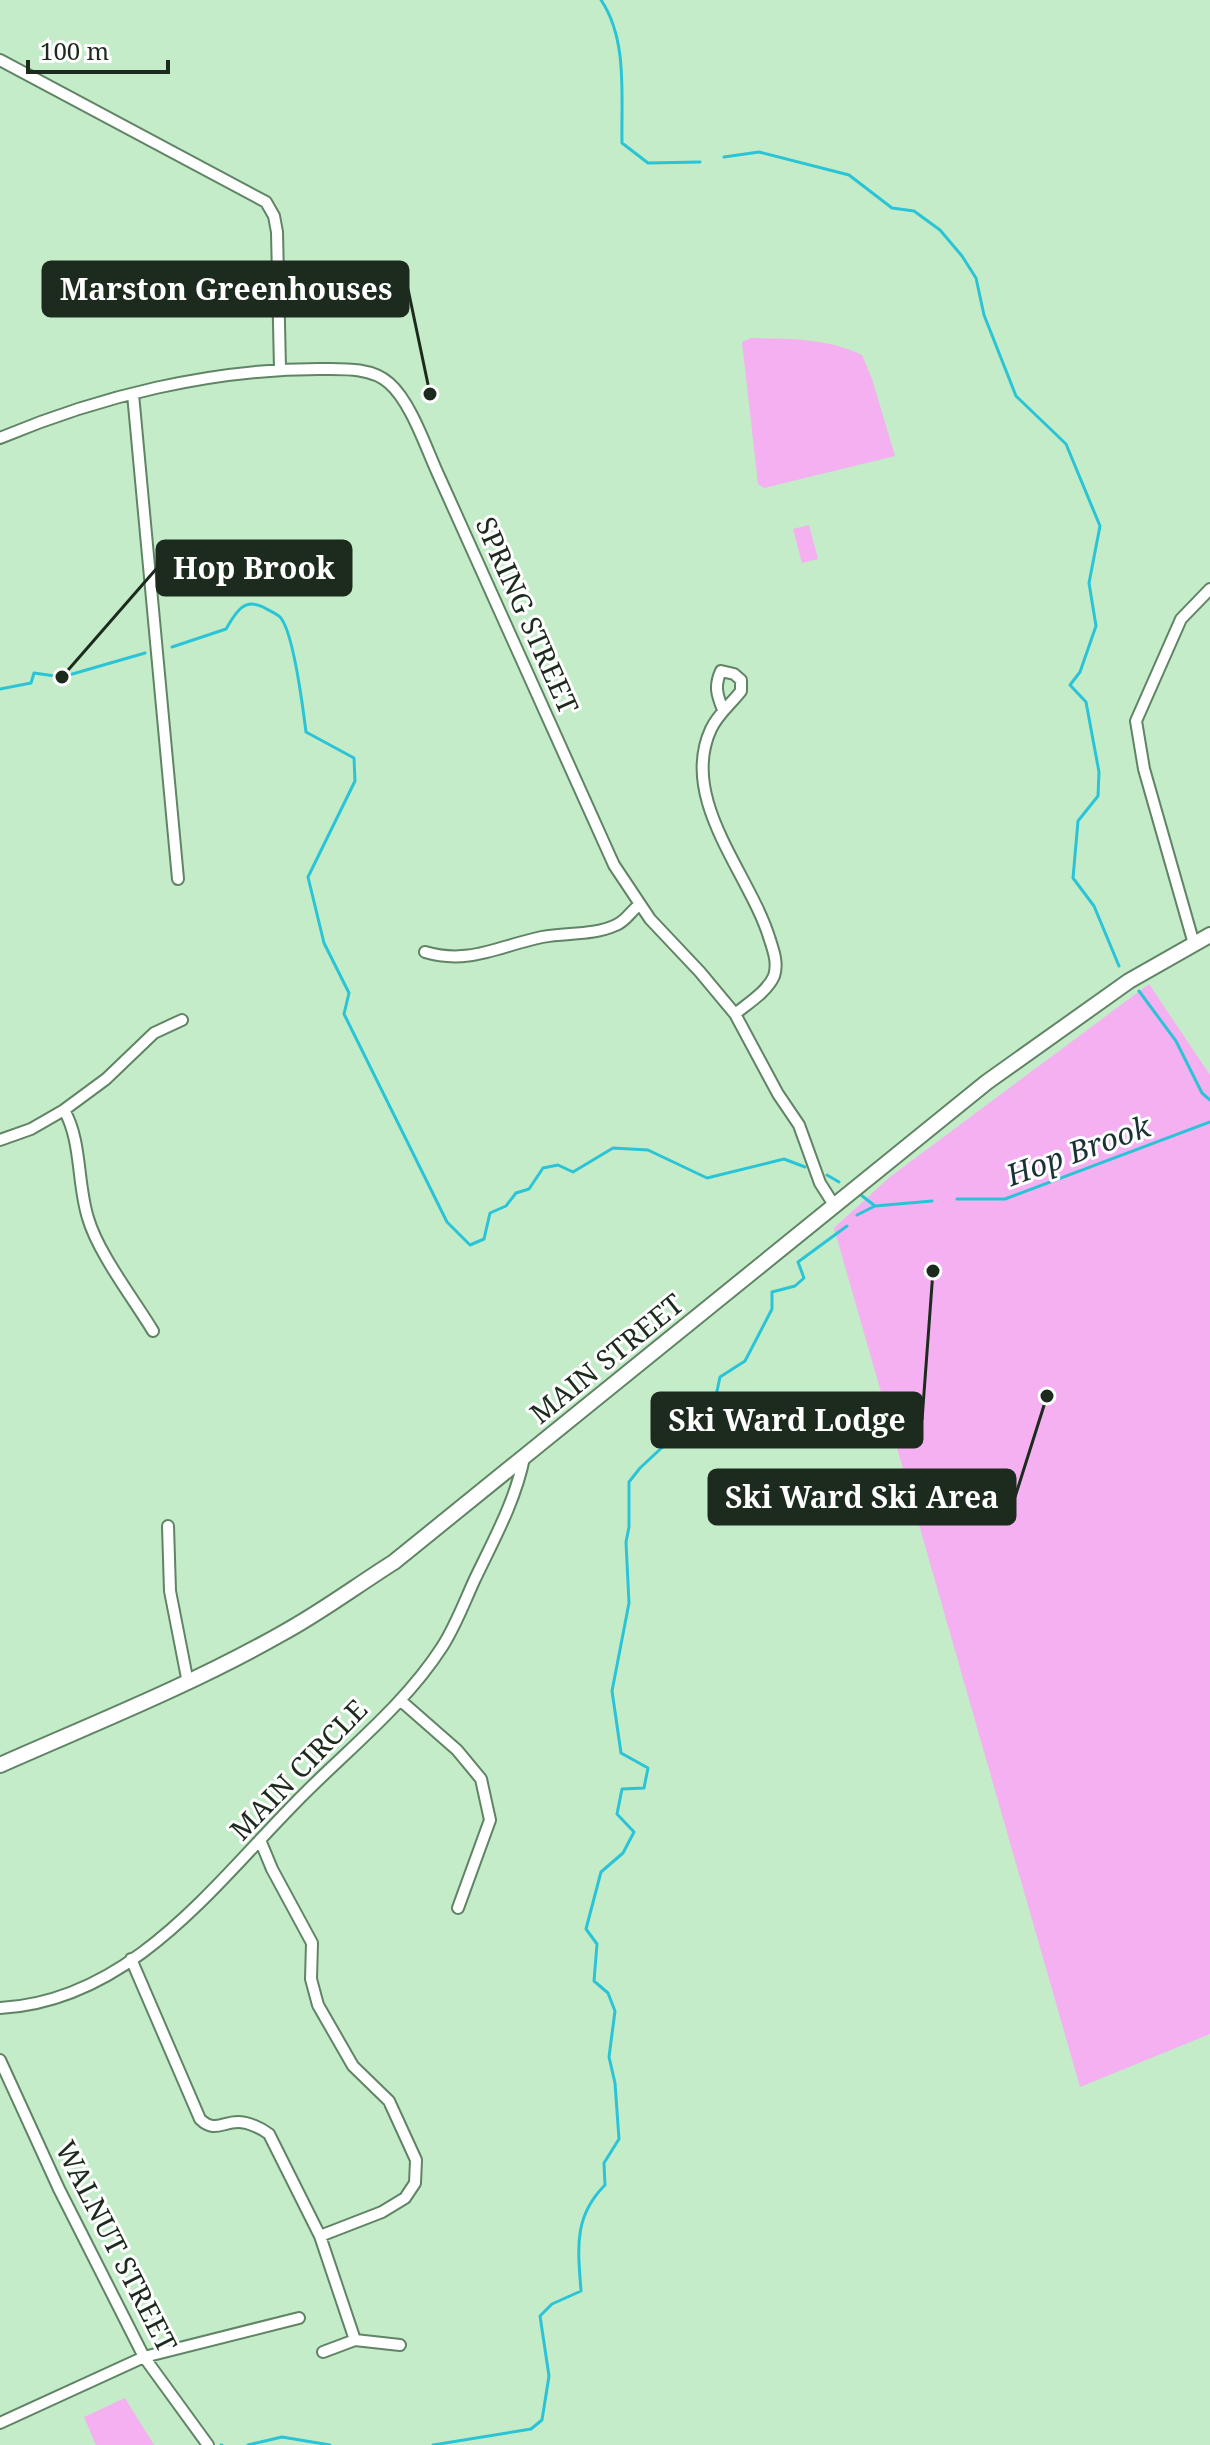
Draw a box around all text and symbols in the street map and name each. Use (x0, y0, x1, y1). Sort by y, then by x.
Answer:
scale bar (28, 24, 168, 74)
text: 100 m (40, 34, 109, 67)
callout: Marston Greenhouses (43, 262, 408, 316)
text: Marston Greenhouses (60, 268, 392, 309)
street label: SPRING STREET (468, 511, 588, 719)
callout: Hop Brook (157, 541, 351, 595)
text: Hop Brook (173, 547, 336, 588)
water label: Hop Brook (999, 1105, 1157, 1195)
street label: MAIN STREET (521, 1284, 691, 1432)
callout: Ski Ward Lodge (652, 1393, 922, 1447)
text: Ski Ward Lodge (668, 1399, 906, 1440)
callout: Ski Ward Ski Area (709, 1470, 1015, 1524)
text: Ski Ward Ski Area (725, 1476, 999, 1517)
street label: MAIN CIRCLE (221, 1690, 375, 1848)
street label: WALNUT STREET (47, 2134, 187, 2358)

